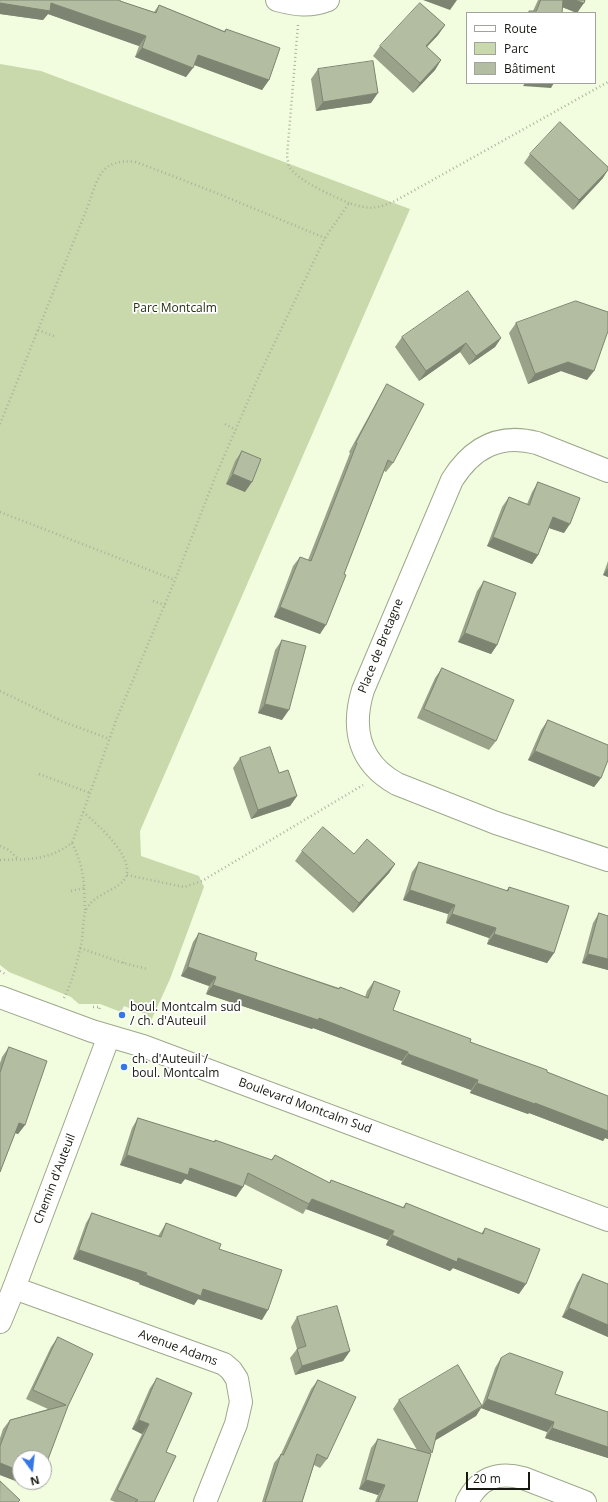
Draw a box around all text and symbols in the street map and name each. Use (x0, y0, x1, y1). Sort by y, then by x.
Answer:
legend (466, 12, 596, 84)
text: Route (504, 20, 537, 37)
text: Parc (504, 40, 529, 57)
text: Bâtiment (504, 60, 555, 77)
park label: Parc Montcalm (133, 302, 217, 316)
street label: Place de Bretagne (355, 597, 407, 695)
place label: boul. Montcalm sud / ch. d'Auteuil (130, 1001, 241, 1029)
marker: boul. Montcalm sud / ch. d'Auteuil (117, 1010, 127, 1020)
place label: ch. d'Auteuil / boul. Montcalm (132, 1053, 219, 1081)
marker: ch. d'Auteuil / boul. Montcalm (119, 1062, 129, 1072)
street label: Boulevard Montcalm Sud (236, 1075, 374, 1137)
street label: Chemin d'Auteuil (31, 1132, 79, 1226)
street label: Avenue Adams (136, 1327, 220, 1369)
north arrow (12, 1450, 52, 1490)
scale bar (468, 1464, 532, 1490)
text: 20 m (473, 1470, 501, 1487)
text: N (29, 1473, 41, 1490)

